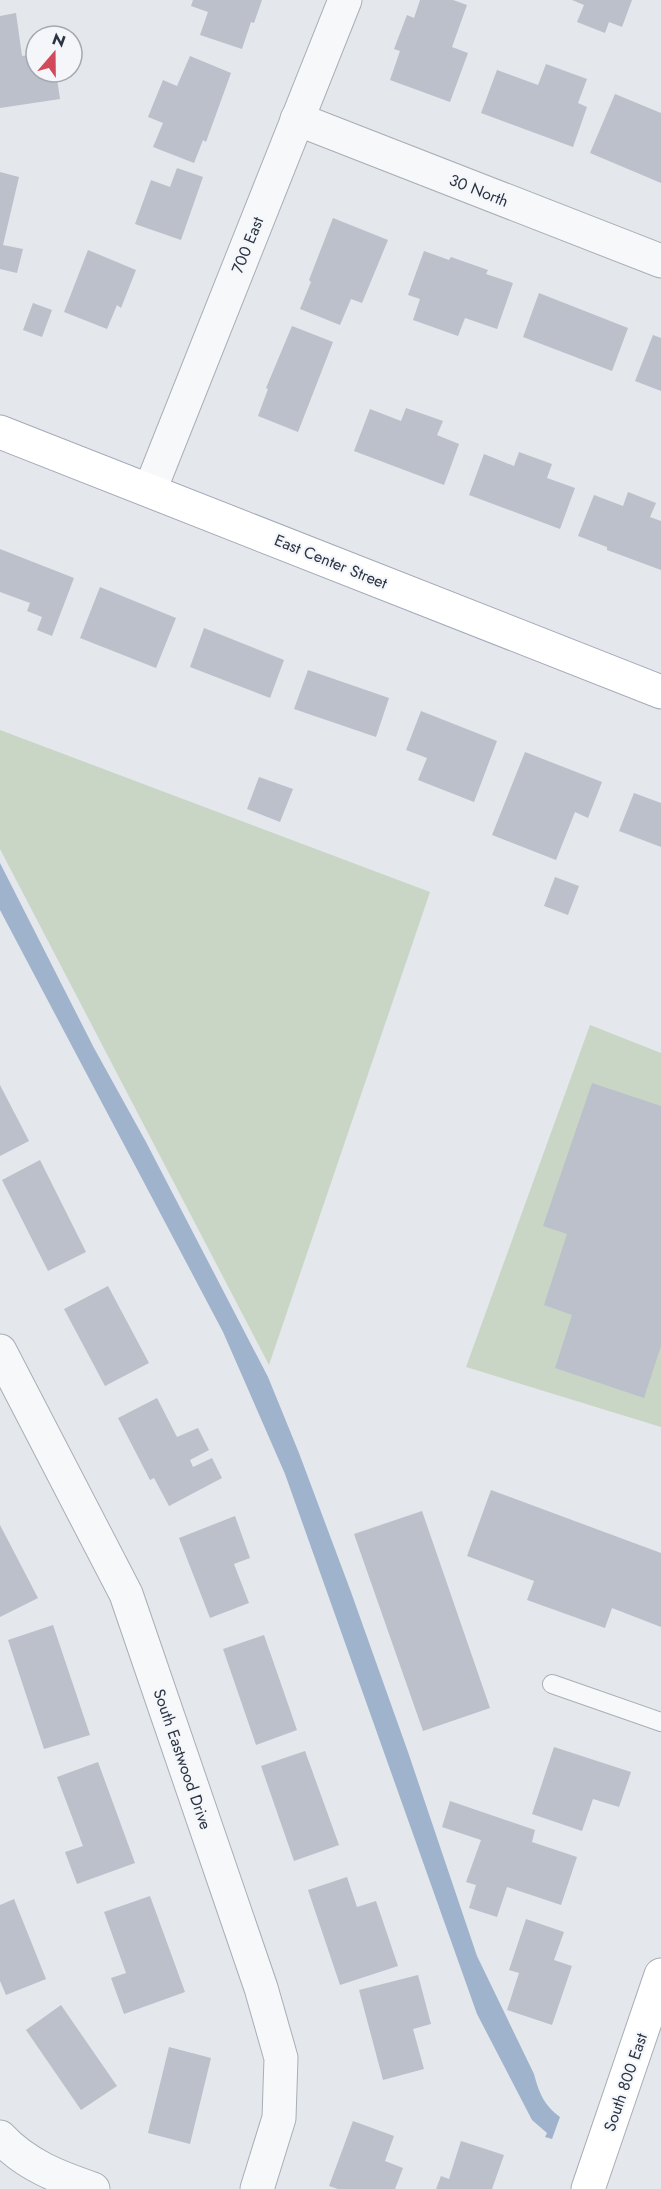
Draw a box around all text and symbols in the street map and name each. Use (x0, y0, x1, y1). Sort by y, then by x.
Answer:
north arrow (24, 24, 84, 84)
text: N (49, 27, 69, 53)
street label: 30 North (446, 168, 512, 213)
street label: 700 East (226, 213, 269, 277)
street label: East Center Street (271, 528, 391, 595)
street label: South Eastwood Drive (148, 1686, 217, 1833)
street label: South 800 East (598, 2030, 653, 2134)

